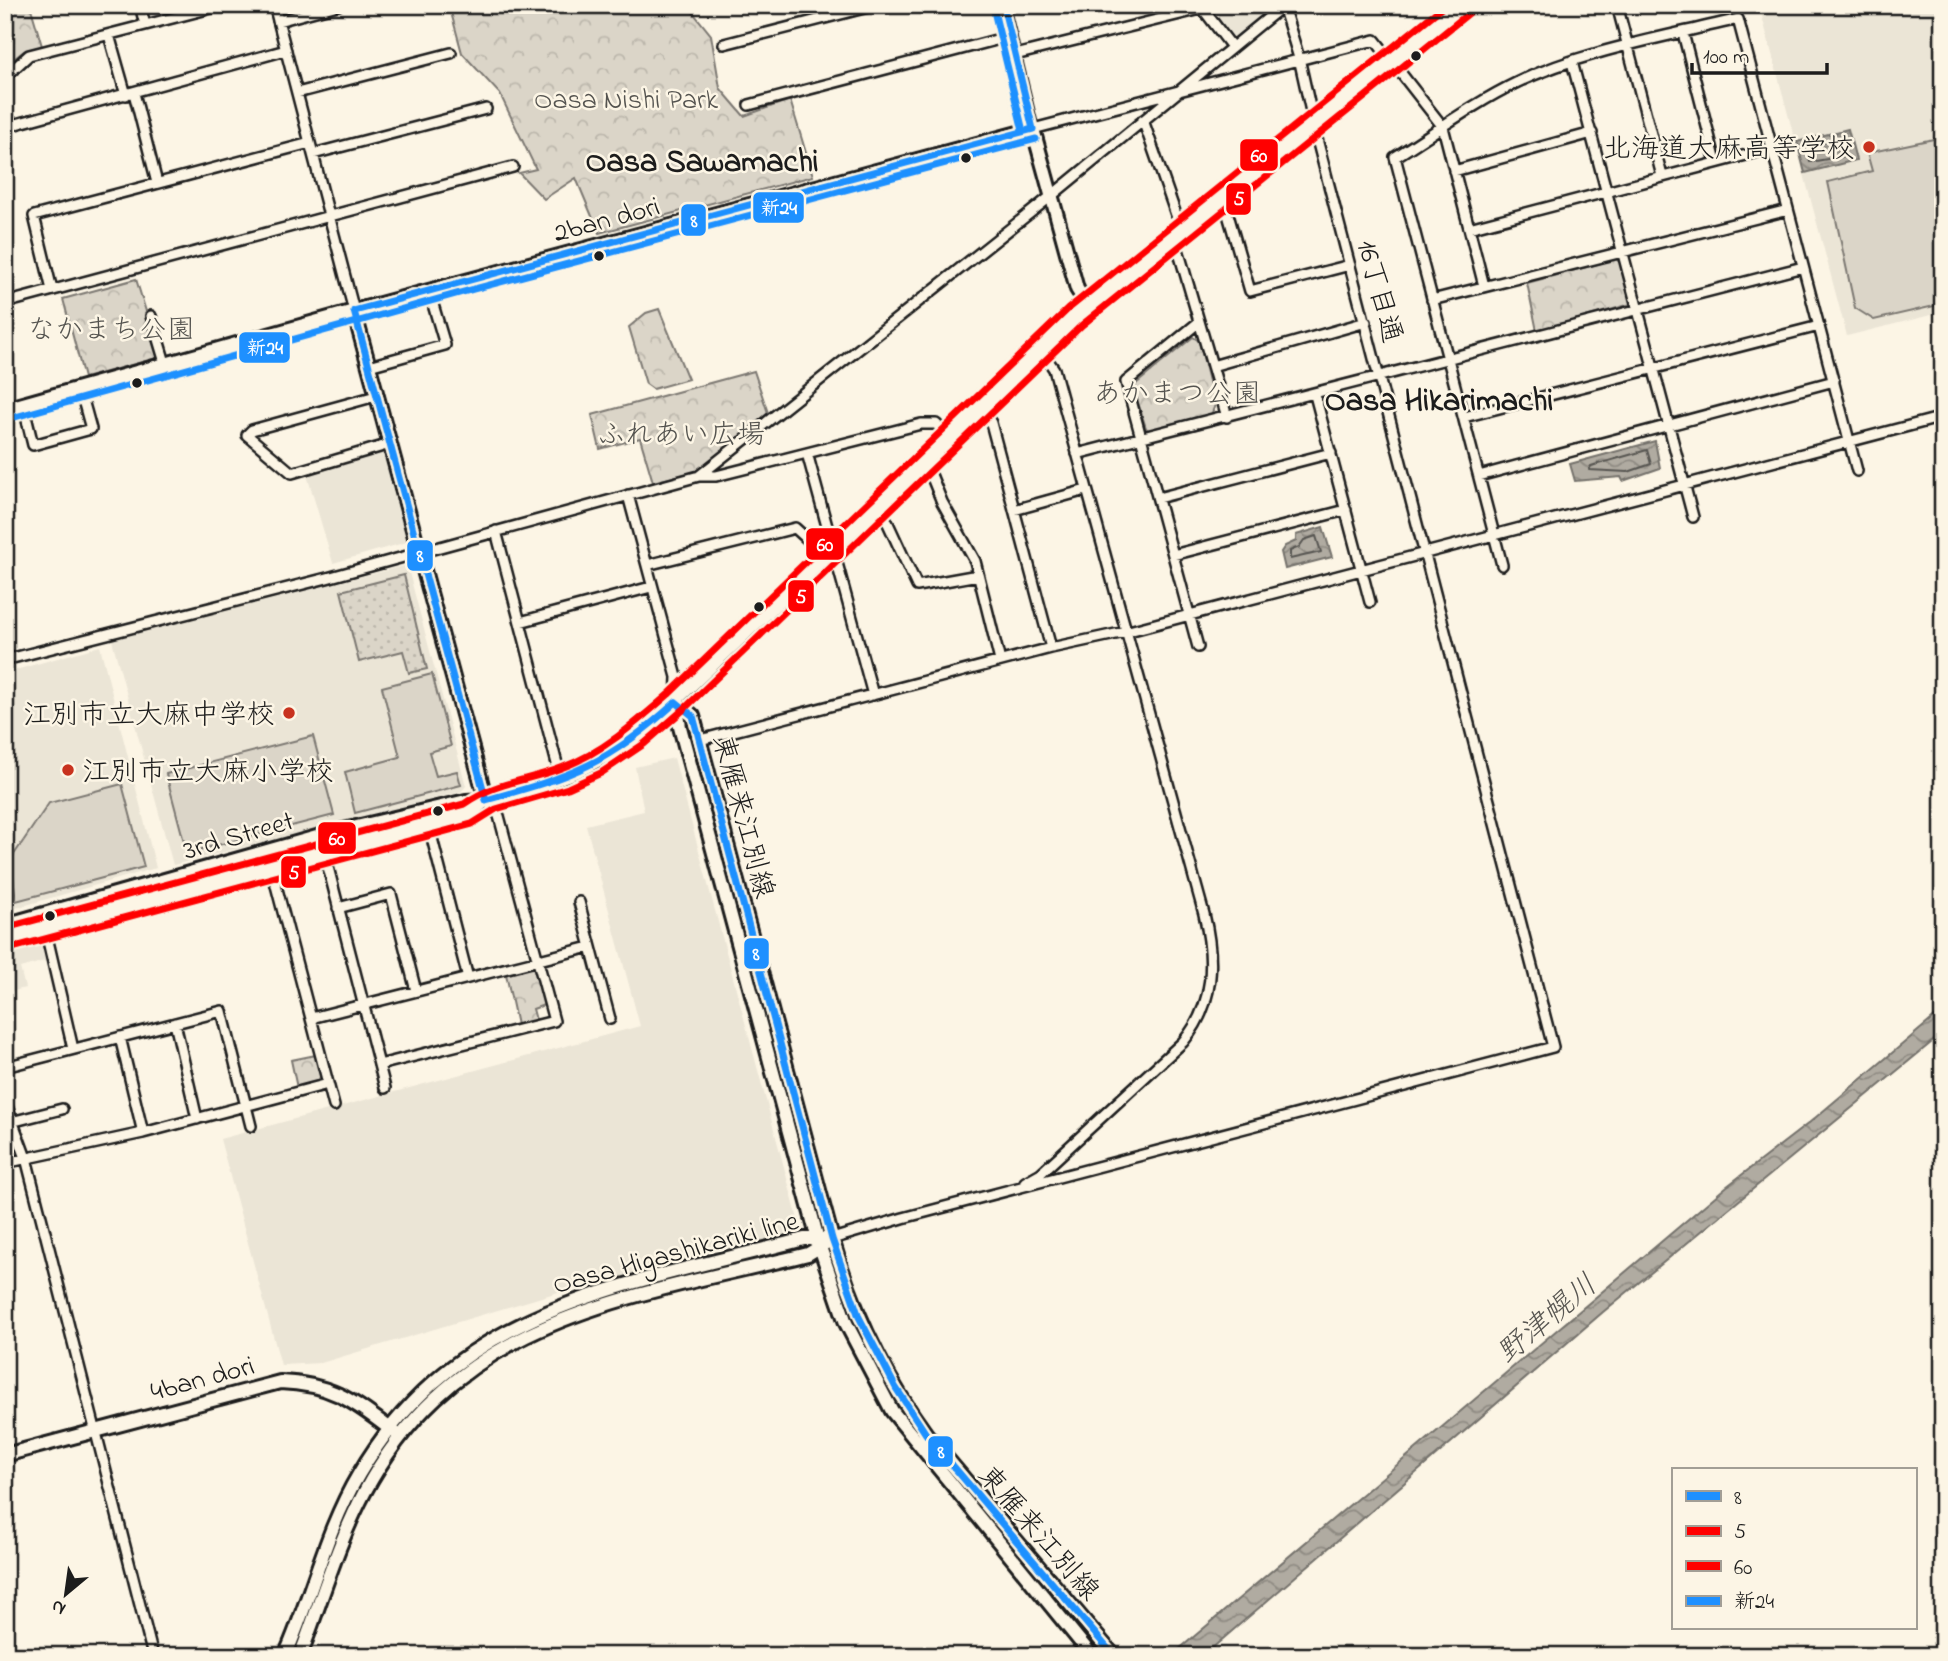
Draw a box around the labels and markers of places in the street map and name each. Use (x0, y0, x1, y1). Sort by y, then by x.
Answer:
unlabelled marker (1409, 49, 1423, 63)
place label: 北海道大麻高等学校 (1603, 130, 1855, 171)
marker: 北海道大麻高等学校 (1861, 139, 1877, 155)
unlabelled marker (959, 151, 973, 165)
unlabelled marker (592, 249, 606, 263)
unlabelled marker (130, 376, 144, 390)
unlabelled marker (752, 600, 766, 614)
place label: 江別市立大麻中学校 (23, 696, 275, 737)
marker: 江別市立大麻中学校 (281, 705, 297, 721)
place label: 江別市立大麻小学校 (82, 753, 334, 794)
marker: 江別市立大麻小学校 (60, 762, 76, 778)
unlabelled marker (431, 804, 445, 818)
unlabelled marker (43, 909, 57, 923)

